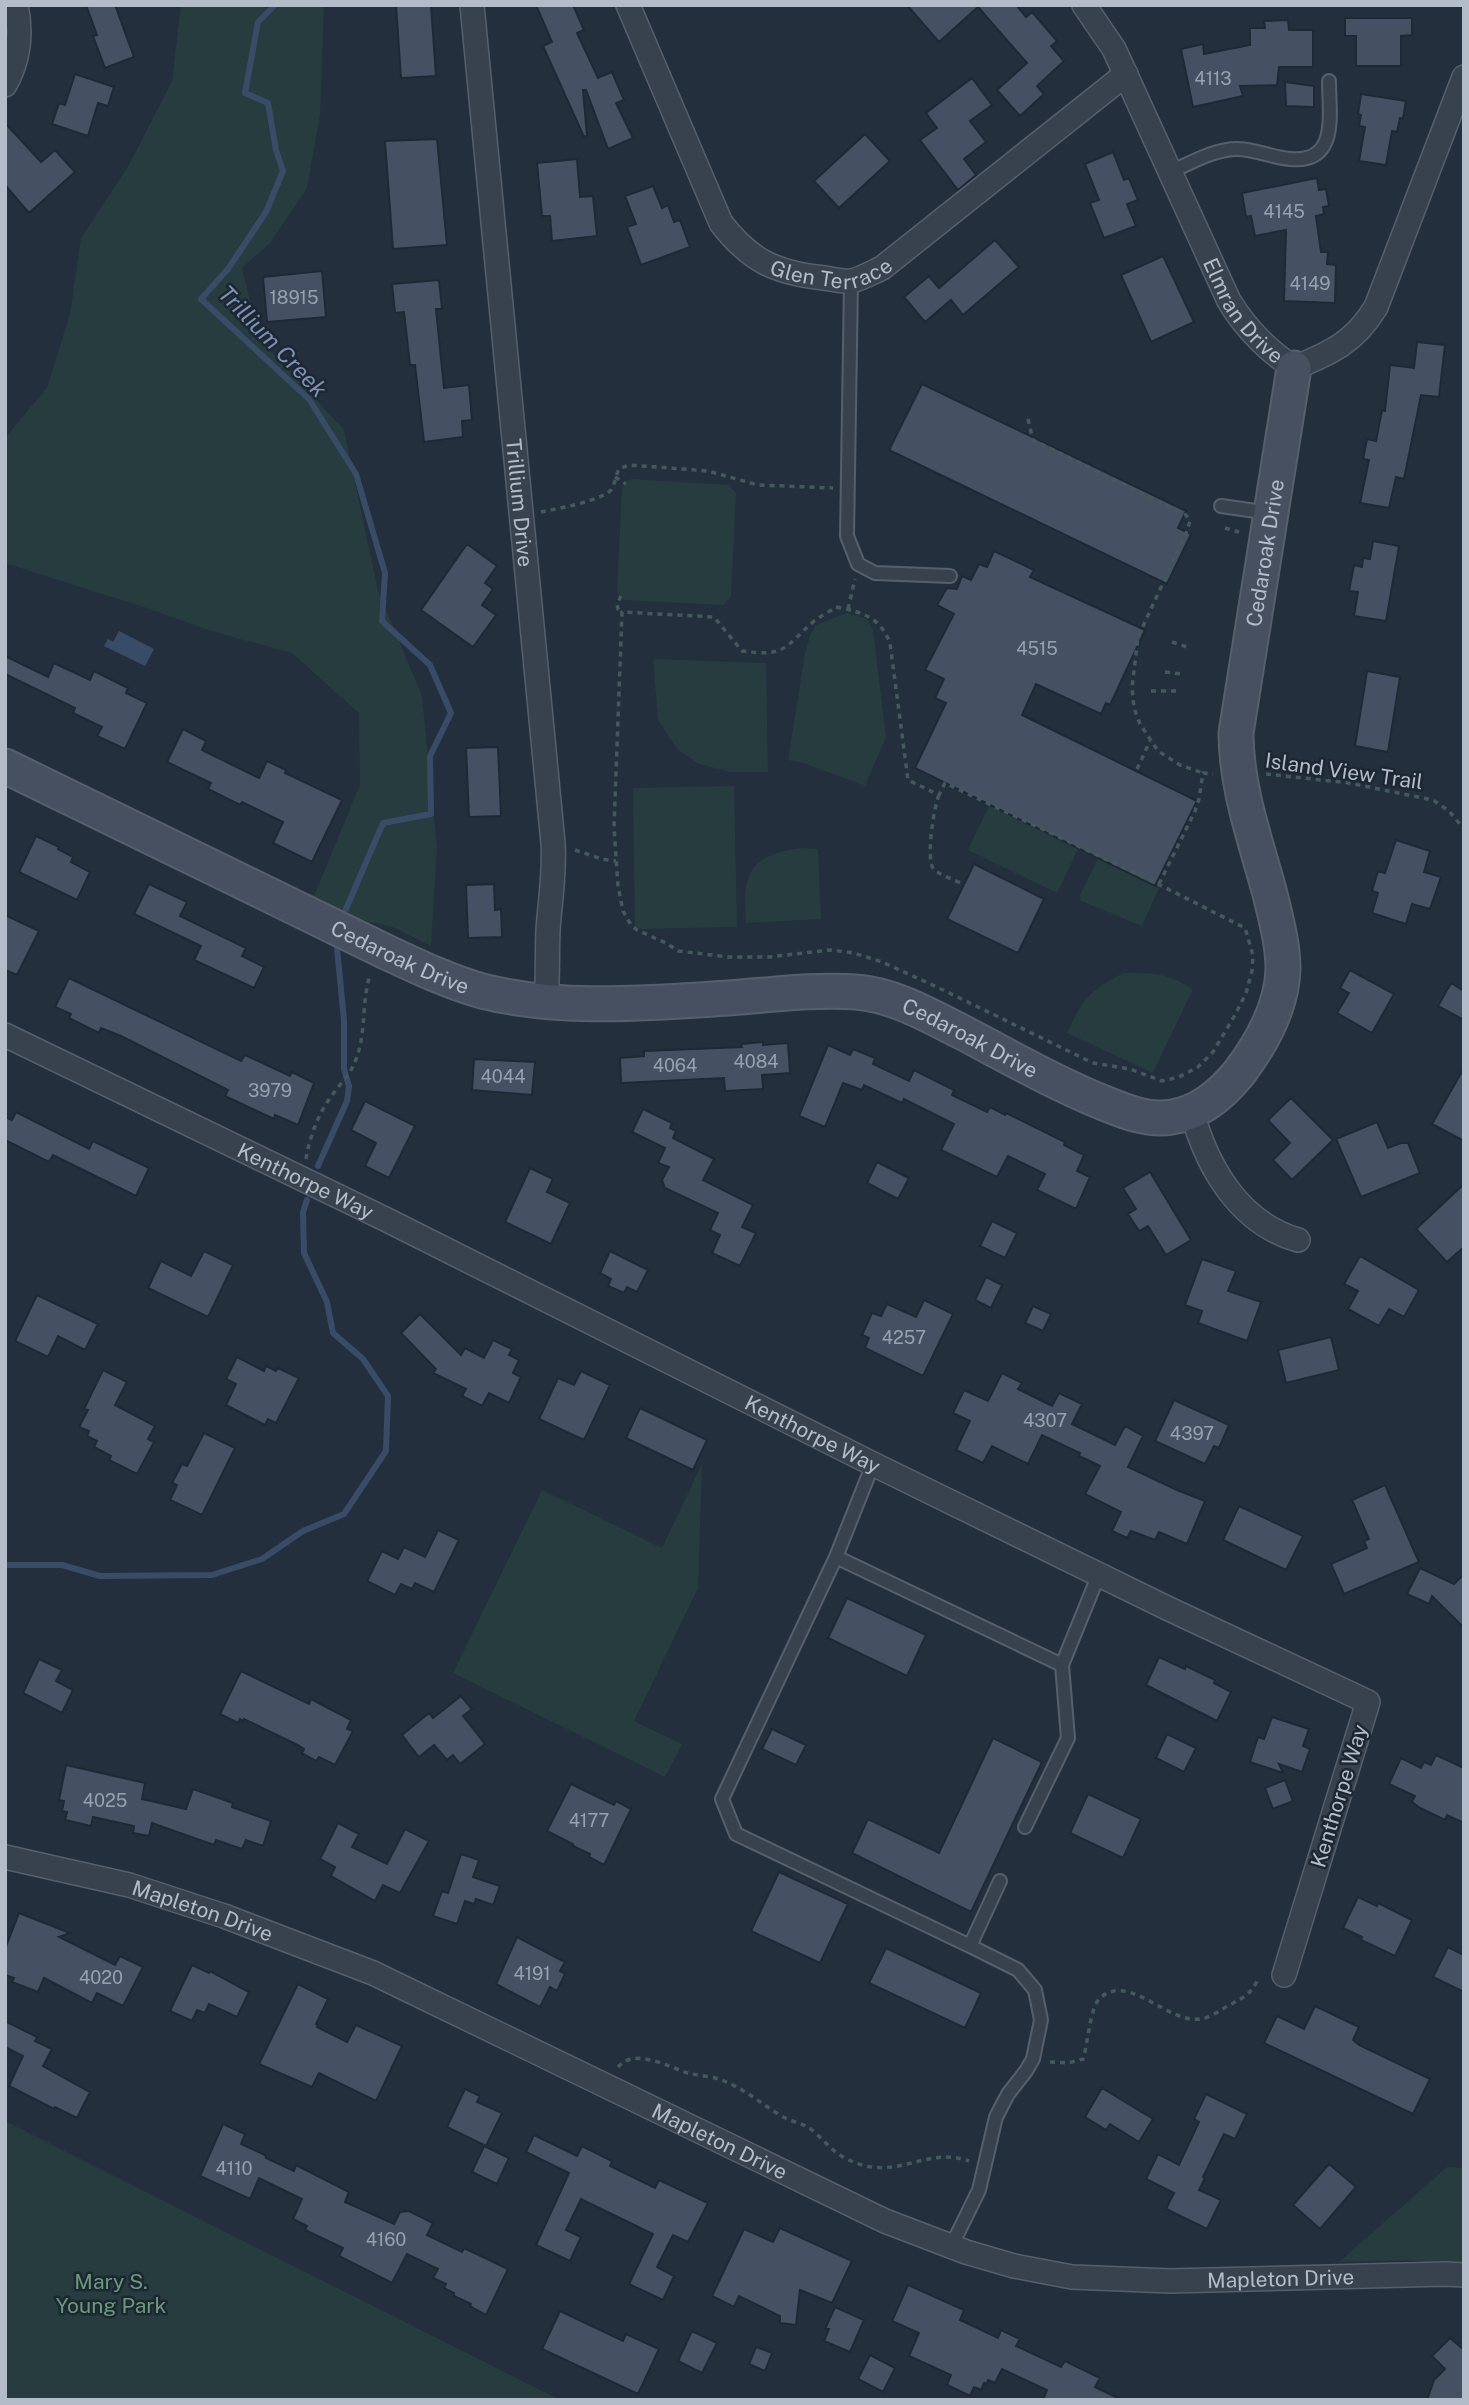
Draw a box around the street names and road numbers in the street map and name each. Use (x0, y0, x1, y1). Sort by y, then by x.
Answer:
street label: Glen Terrace (767, 253, 897, 294)
street label: Elmran Drive (1198, 254, 1289, 368)
street label: Trillium Drive (501, 437, 539, 568)
street label: Cedaroak Drive (1241, 477, 1289, 628)
street label: Island View Trail (1263, 748, 1425, 794)
street label: Cedaroak Drive (327, 915, 473, 999)
street label: Cedaroak Drive (899, 992, 1042, 1083)
street label: Kenthorpe Way (233, 1137, 378, 1224)
street label: Kenthorpe Way (741, 1389, 885, 1478)
street label: Kenthorpe Way (1305, 1722, 1373, 1870)
street label: Mapleton Drive (129, 1874, 277, 1946)
street label: Mapleton Drive (648, 2098, 792, 2184)
street label: Mapleton Drive (1207, 2264, 1355, 2293)

